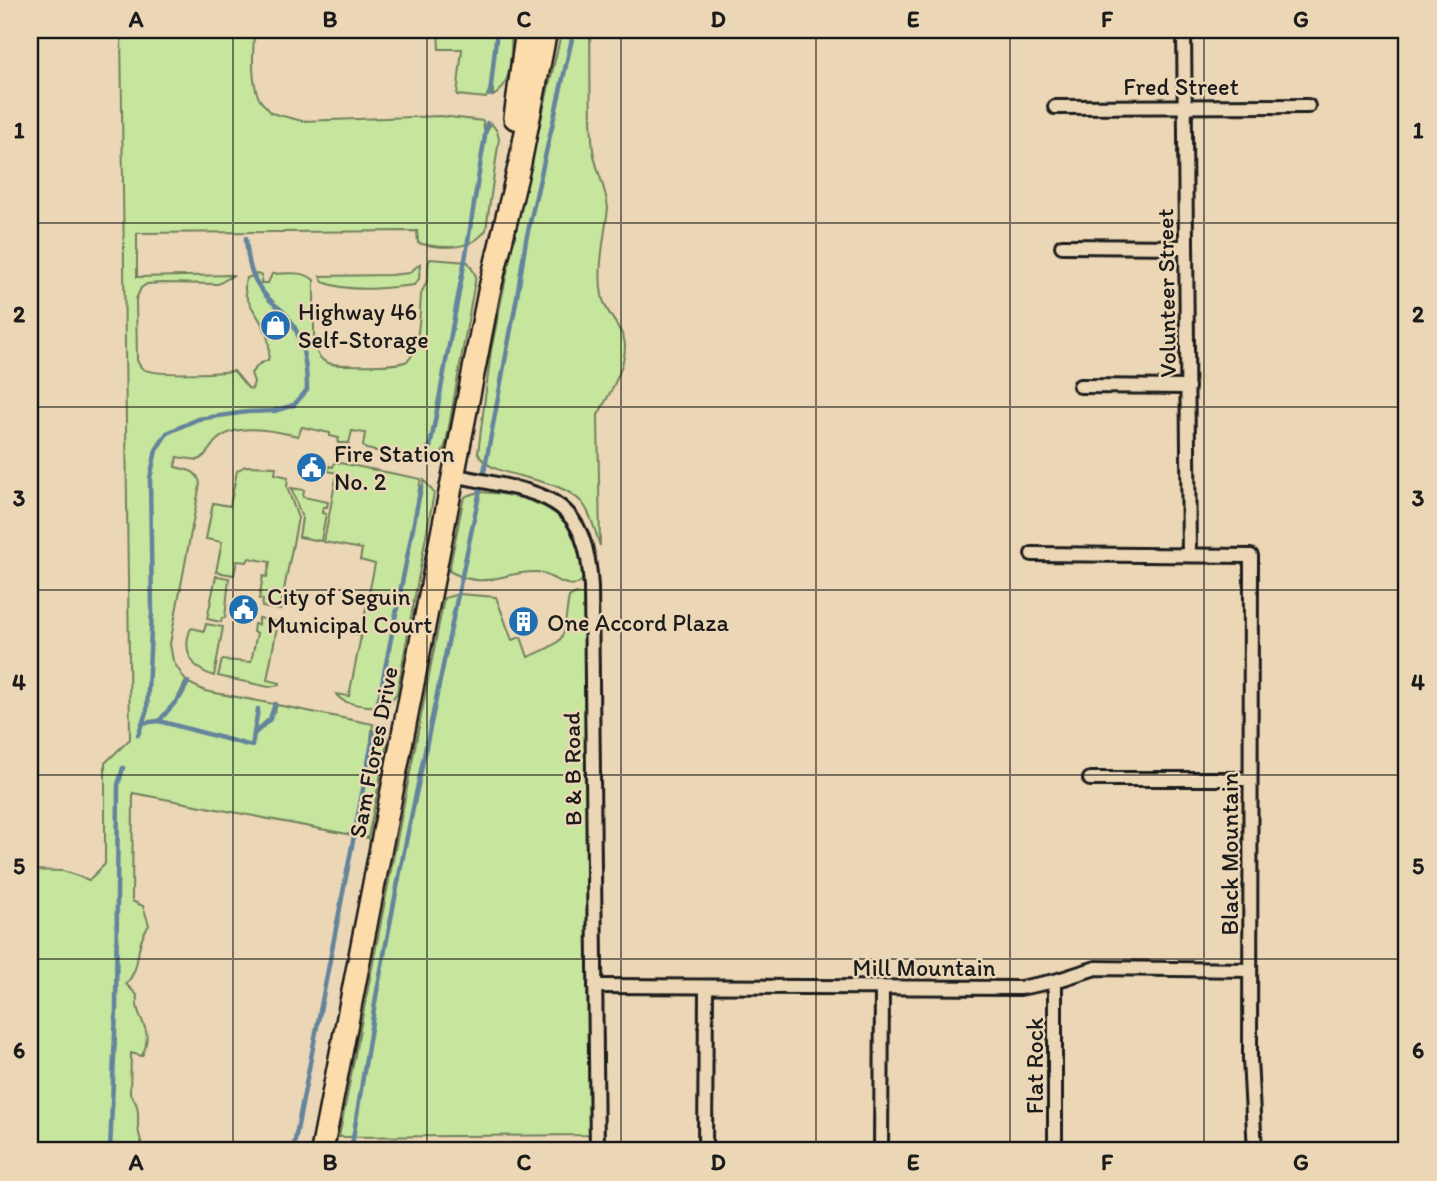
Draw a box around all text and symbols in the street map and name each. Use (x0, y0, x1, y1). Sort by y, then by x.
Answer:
text: A (128, 5, 144, 33)
text: B (323, 5, 338, 33)
text: C (517, 5, 532, 33)
text: D (710, 5, 726, 33)
text: E (907, 5, 920, 33)
text: F (1101, 5, 1114, 33)
text: G (1293, 5, 1309, 33)
street label: Fred Street (1123, 72, 1239, 101)
text: 1 (14, 116, 25, 144)
text: 1 (1413, 116, 1424, 144)
street label: Volunteer Street (1150, 208, 1182, 378)
place label: Highway 46 Self-Storage (298, 297, 429, 354)
text: 2 (13, 300, 26, 328)
text: 2 (1412, 300, 1425, 328)
shop icon: Highway 46 Self-Storage (258, 308, 292, 342)
place label: Fire Station No. 2 (334, 439, 455, 496)
public building icon: Fire Station No. 2 (294, 450, 328, 484)
text: 3 (13, 484, 26, 512)
text: 3 (1412, 484, 1425, 512)
place label: City of Seguin Municipal Court (267, 582, 432, 639)
public building icon: City of Seguin Municipal Court (227, 593, 261, 627)
building icon: One Accord Plaza (507, 605, 541, 639)
place label: One Accord Plaza (547, 608, 729, 637)
street label: Sam Flores Drive (342, 664, 404, 840)
text: 4 (12, 668, 26, 696)
text: 4 (1411, 668, 1425, 696)
street label: B & B Road (557, 711, 587, 827)
street label: Black Mountain (1215, 772, 1244, 936)
text: 5 (13, 852, 25, 880)
text: 5 (1412, 852, 1424, 880)
street label: Mill Mountain (853, 953, 996, 982)
street label: Flat Rock (1020, 1017, 1049, 1114)
text: 6 (13, 1036, 25, 1064)
text: 6 (1412, 1036, 1424, 1064)
text: A (128, 1148, 144, 1176)
text: B (323, 1148, 338, 1176)
text: C (517, 1148, 532, 1176)
text: D (710, 1148, 726, 1176)
text: E (907, 1148, 920, 1176)
text: F (1101, 1148, 1114, 1176)
text: G (1293, 1148, 1309, 1176)

